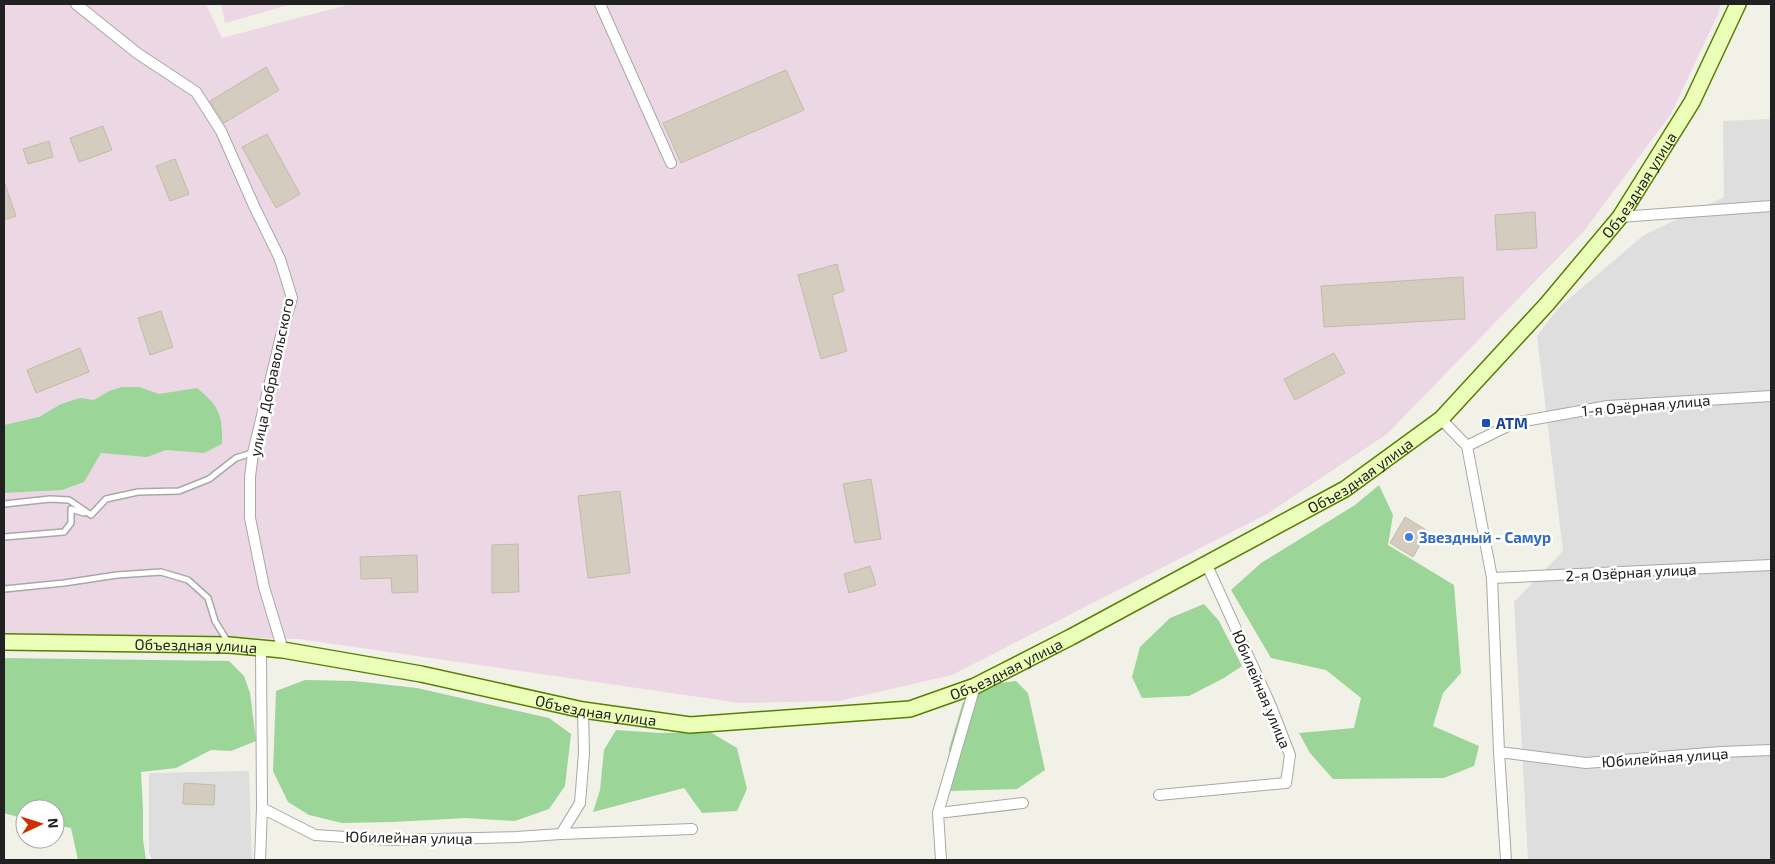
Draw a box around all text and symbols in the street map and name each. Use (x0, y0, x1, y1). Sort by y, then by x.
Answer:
street label: Объездная улица (1597, 129, 1680, 241)
street label: улица Добравольского (245, 296, 298, 458)
street label: 1-я Озёрная улица (1581, 390, 1711, 421)
place label: АТМ (1496, 414, 1528, 432)
marker: АТМ (1480, 417, 1492, 429)
street label: Объездная улица (1304, 434, 1416, 517)
place label: Звездный - Самур (1419, 528, 1551, 546)
marker: Звездный - Самур (1403, 531, 1415, 543)
street label: 2-я Озёрная улица (1565, 560, 1697, 585)
street label: Юбилейная улица (1228, 627, 1295, 751)
street label: Объездная улица (947, 634, 1065, 703)
street label: Объездная улица (134, 635, 258, 657)
street label: Объездная улица (533, 691, 658, 729)
street label: Юбилейная улица (1601, 744, 1729, 771)
north arrow (15, 799, 65, 849)
text: N (45, 817, 62, 829)
street label: Юбилейная улица (345, 827, 473, 848)

